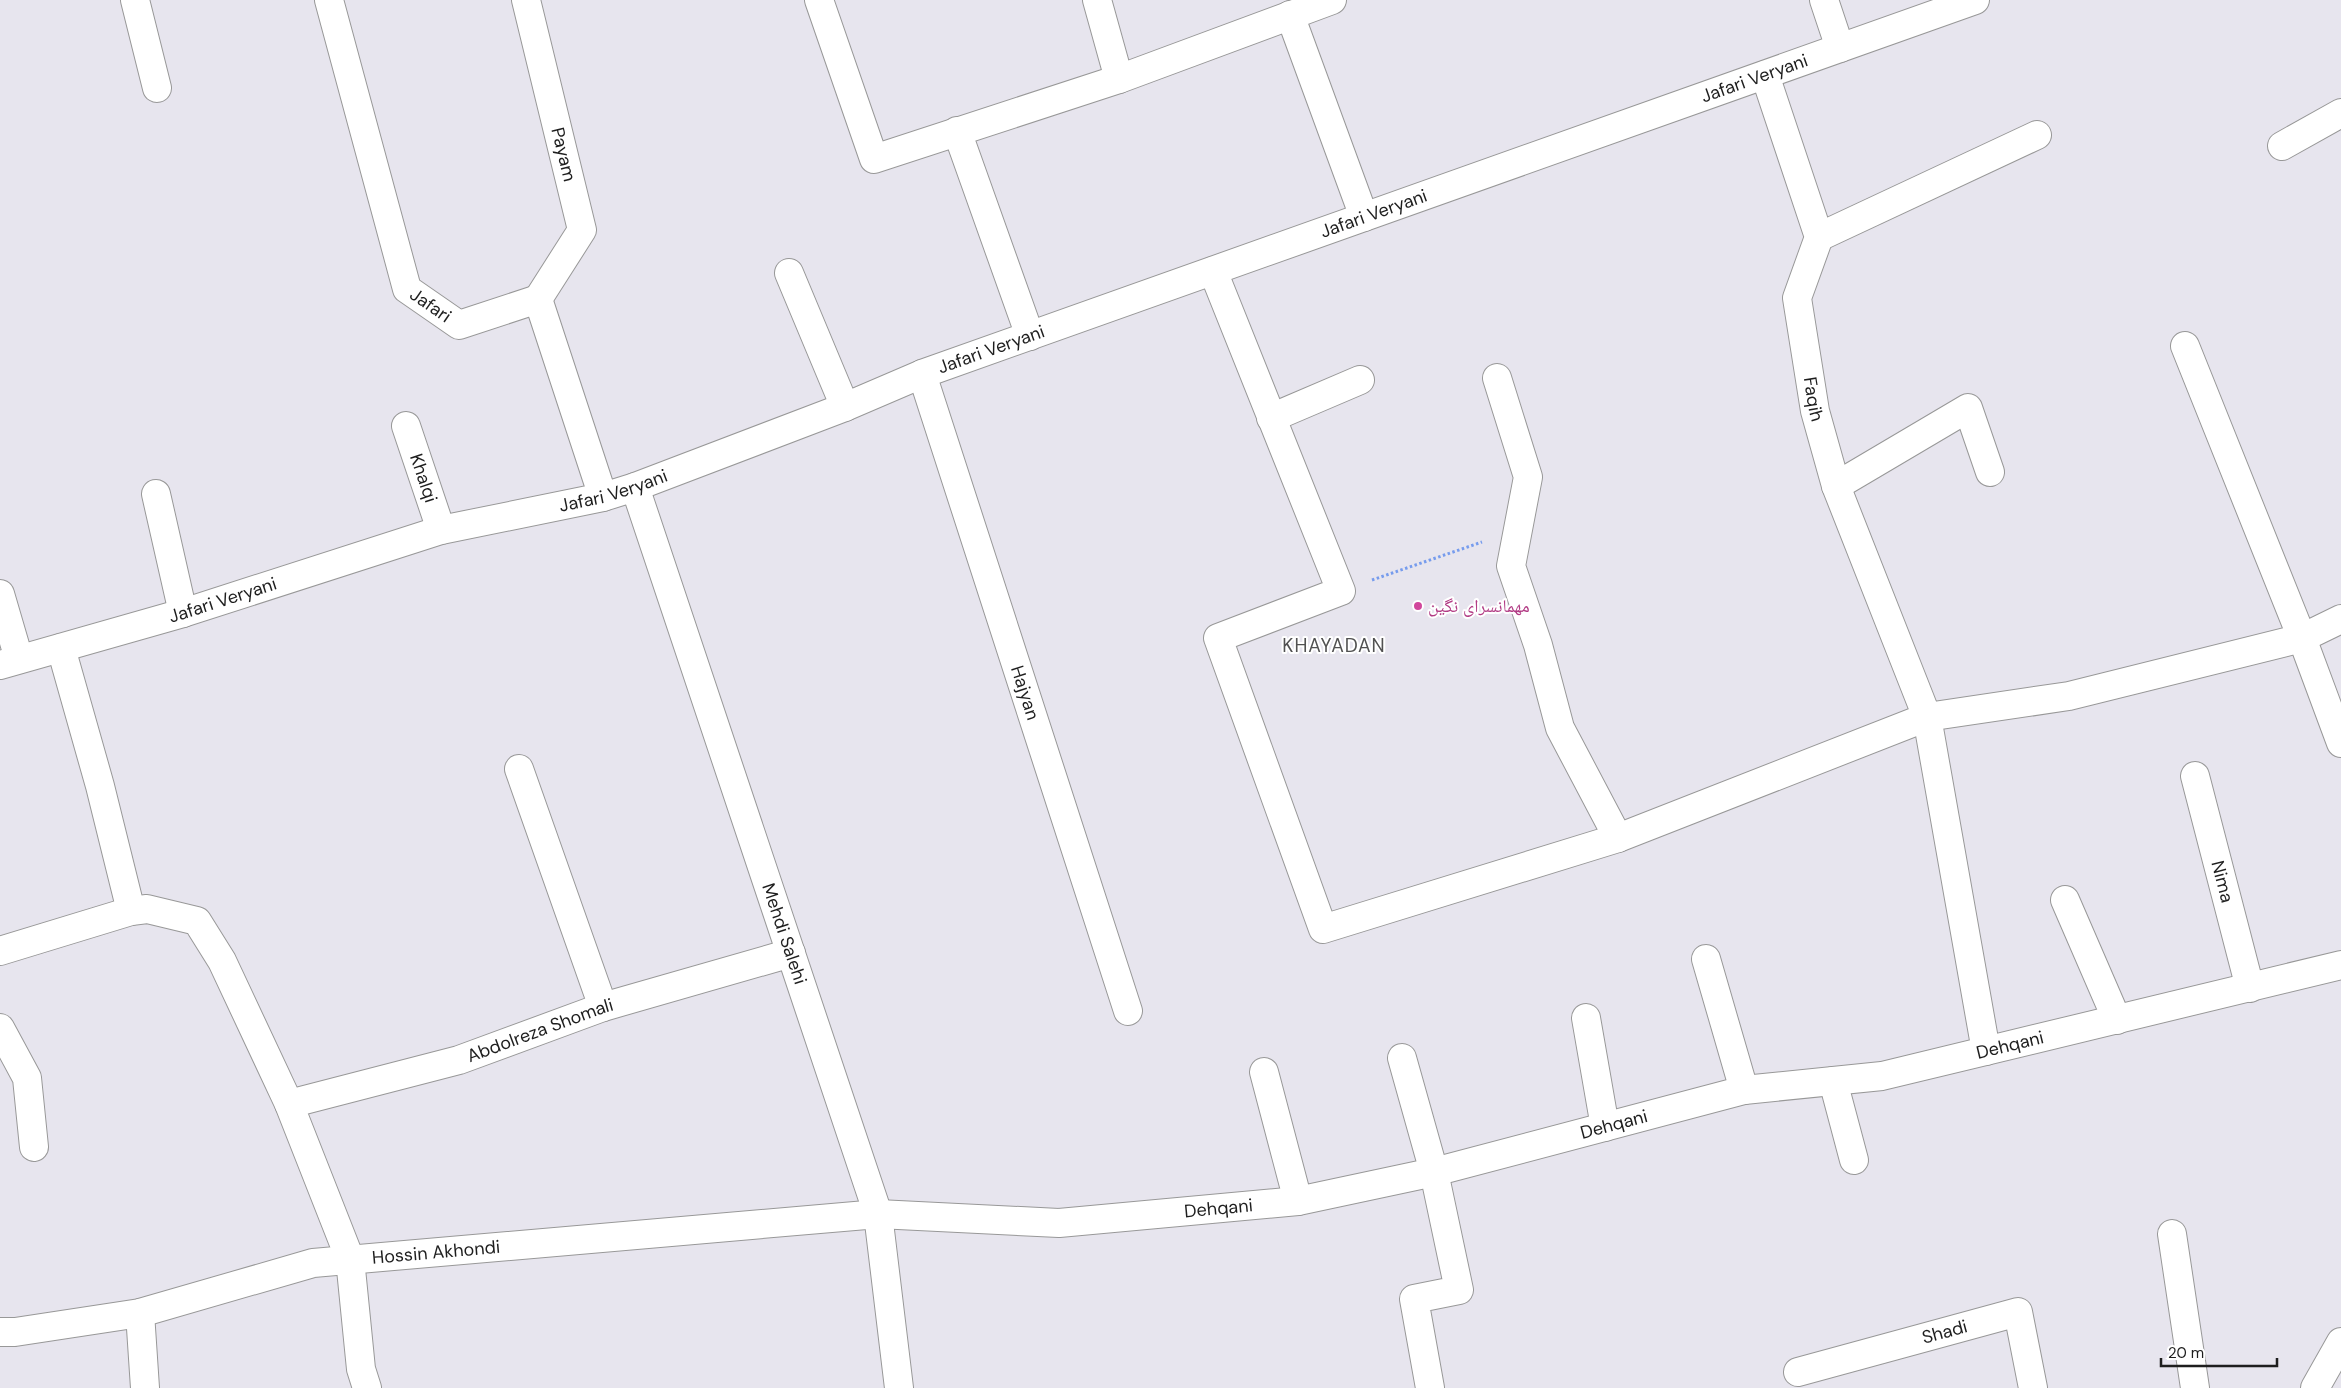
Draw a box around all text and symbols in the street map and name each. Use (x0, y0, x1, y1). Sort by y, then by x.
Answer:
street label: Jafari Veryani (1698, 48, 1811, 108)
street label: Payam (545, 125, 582, 184)
street label: Jafari Veryani (1317, 184, 1430, 244)
street label: Jafari (405, 283, 456, 328)
street label: Jafari Veryani (934, 319, 1048, 379)
street label: Faqih (1798, 375, 1829, 424)
street label: Khalqi (404, 450, 443, 506)
street label: Jafari Veryani (557, 464, 671, 518)
street label: Jafari Veryani (166, 572, 280, 628)
place label: مهمانسرای نگین (1428, 594, 1530, 618)
marker: مهمانسرای نگین (1412, 600, 1424, 612)
district label: KHAYADAN (1282, 633, 1386, 658)
street label: Hajyan (1005, 662, 1045, 723)
street label: Nima (2205, 858, 2239, 905)
street label: Mehdi Salehi (756, 880, 812, 987)
street label: Abdolreza Shomali (464, 993, 616, 1068)
street label: Dehqani (1974, 1025, 2046, 1065)
street label: Dehqani (1578, 1104, 1650, 1145)
street label: Dehqani (1183, 1193, 1254, 1223)
street label: Hossin Akhondi (371, 1235, 501, 1270)
street label: Shadi (1919, 1314, 1970, 1350)
scale bar (2161, 1336, 2277, 1368)
text: 20 m (2168, 1343, 2204, 1363)

